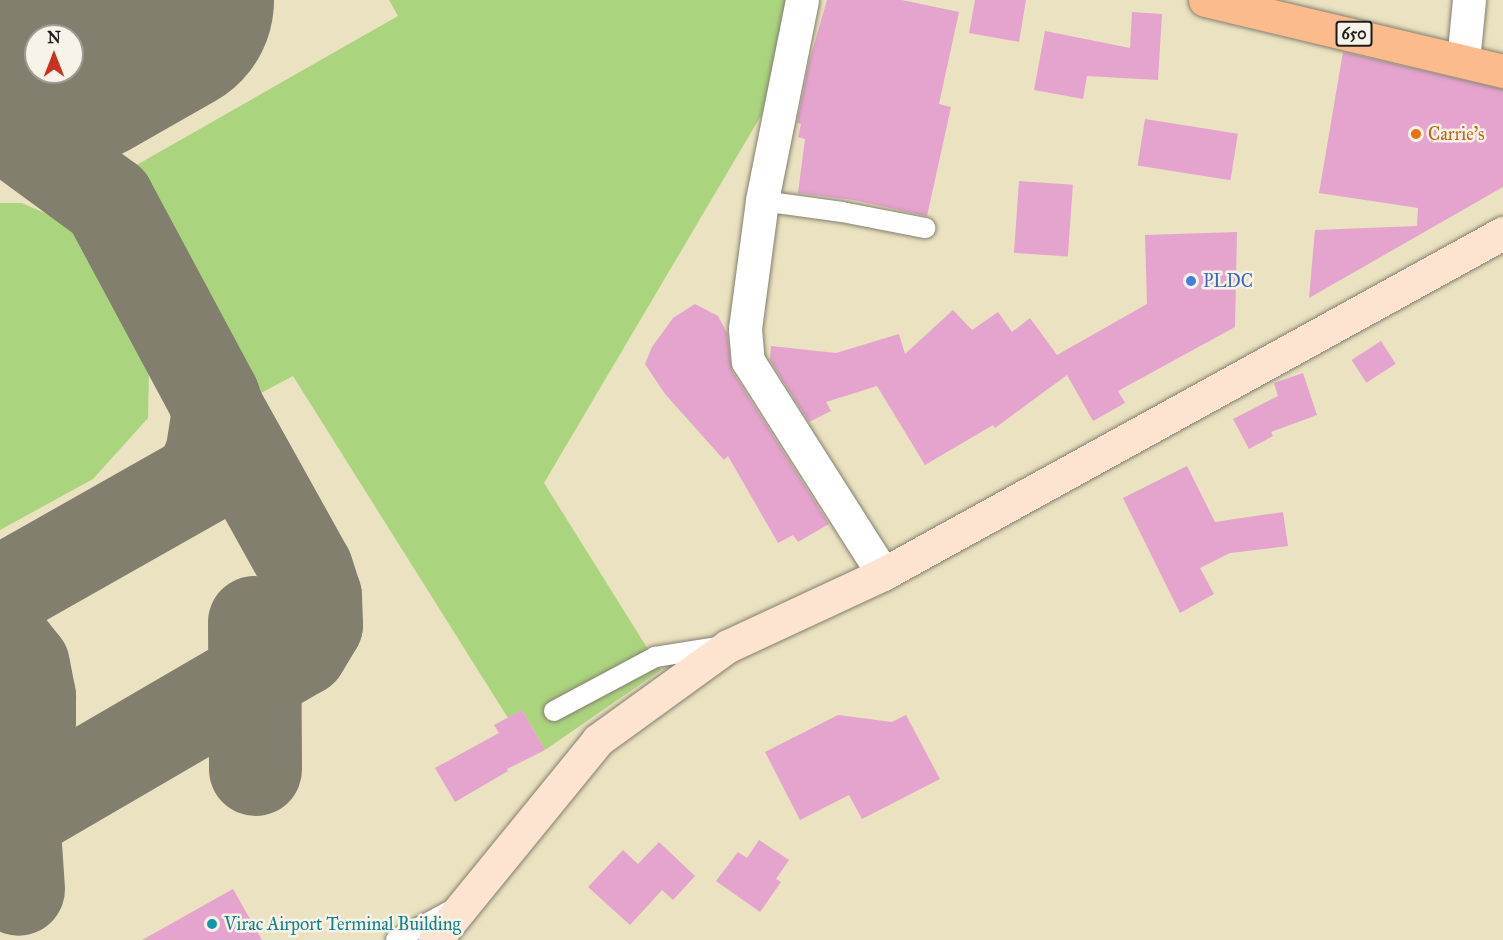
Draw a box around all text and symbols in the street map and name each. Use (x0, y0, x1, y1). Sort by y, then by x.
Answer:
road number: 650 (1334, 21, 1374, 47)
north arrow (24, 24, 84, 84)
text: N (47, 28, 61, 47)
place label: Carrie's (1428, 123, 1485, 145)
marker: Carrie's (1409, 127, 1423, 141)
place label: PLDC (1203, 270, 1253, 292)
marker: PLDC (1184, 274, 1198, 288)
place label: Virac Airport Terminal Building (224, 913, 461, 935)
marker: Virac Airport Terminal Building (205, 917, 219, 931)

